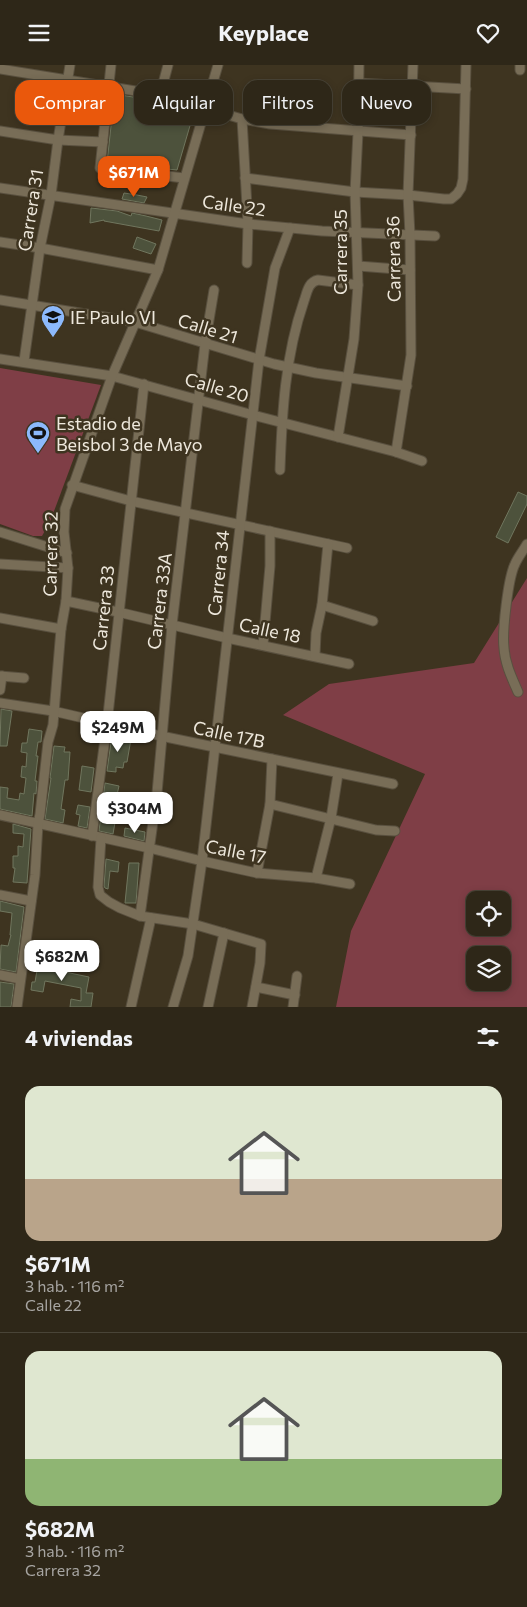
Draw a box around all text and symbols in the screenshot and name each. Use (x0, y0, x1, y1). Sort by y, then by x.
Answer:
icon: menu (25, 19, 53, 47)
text: Keyplace (218, 19, 309, 46)
icon: heart (474, 19, 502, 47)
chip: Comprar (15, 80, 124, 125)
chip: Alquilar (134, 80, 233, 125)
chip: Filtros (243, 80, 332, 125)
chip: Nuevo (342, 80, 431, 125)
pin: $671M (99, 155, 169, 198)
text: $671M (109, 162, 159, 181)
street label: Carrera 31 (13, 167, 47, 253)
street label: Calle 22 (201, 190, 267, 220)
street label: Carrera 35 (329, 209, 351, 295)
street label: Carrera 36 (381, 216, 405, 302)
school or university icon: IE Paulo VI (40, 304, 66, 338)
place label: IE Paulo VI (70, 306, 156, 328)
street label: Calle 21 (175, 308, 241, 348)
street label: Calle 20 (182, 367, 252, 407)
place label: Estadio de Beisbol 3 de Mayo (56, 412, 202, 455)
sports icon: Estadio de Beisbol 3 de Mayo (25, 420, 51, 454)
street label: Carrera 32 (38, 511, 62, 597)
street label: Carrera 34 (203, 529, 233, 617)
street label: Carrera 33A (142, 551, 176, 651)
street label: Carrera 33 (88, 564, 118, 652)
street label: Calle 18 (237, 613, 303, 647)
pin: $249M (83, 711, 153, 753)
street label: Calle 17B (191, 716, 267, 752)
text: $249M (91, 717, 145, 736)
pin: $304M (100, 791, 170, 834)
text: $304M (108, 798, 162, 817)
street label: Calle 17 (204, 834, 268, 868)
map controls (466, 891, 511, 991)
button: locate (466, 891, 511, 936)
pin: $682M (27, 939, 97, 982)
text: $682M (35, 946, 89, 965)
button: layers (466, 946, 511, 991)
icon: filters (474, 1023, 502, 1051)
text: 4 viviendas (25, 1025, 133, 1050)
icon: home (219, 1118, 309, 1208)
text: $671M (25, 1251, 91, 1276)
text: 3 hab. · 116 m² (25, 1276, 124, 1295)
text: Calle 22 (25, 1295, 82, 1314)
icon: home (219, 1384, 309, 1474)
text: $682M (25, 1516, 95, 1541)
text: 3 hab. · 116 m² (25, 1541, 124, 1560)
text: Carrera 32 (25, 1560, 101, 1579)

